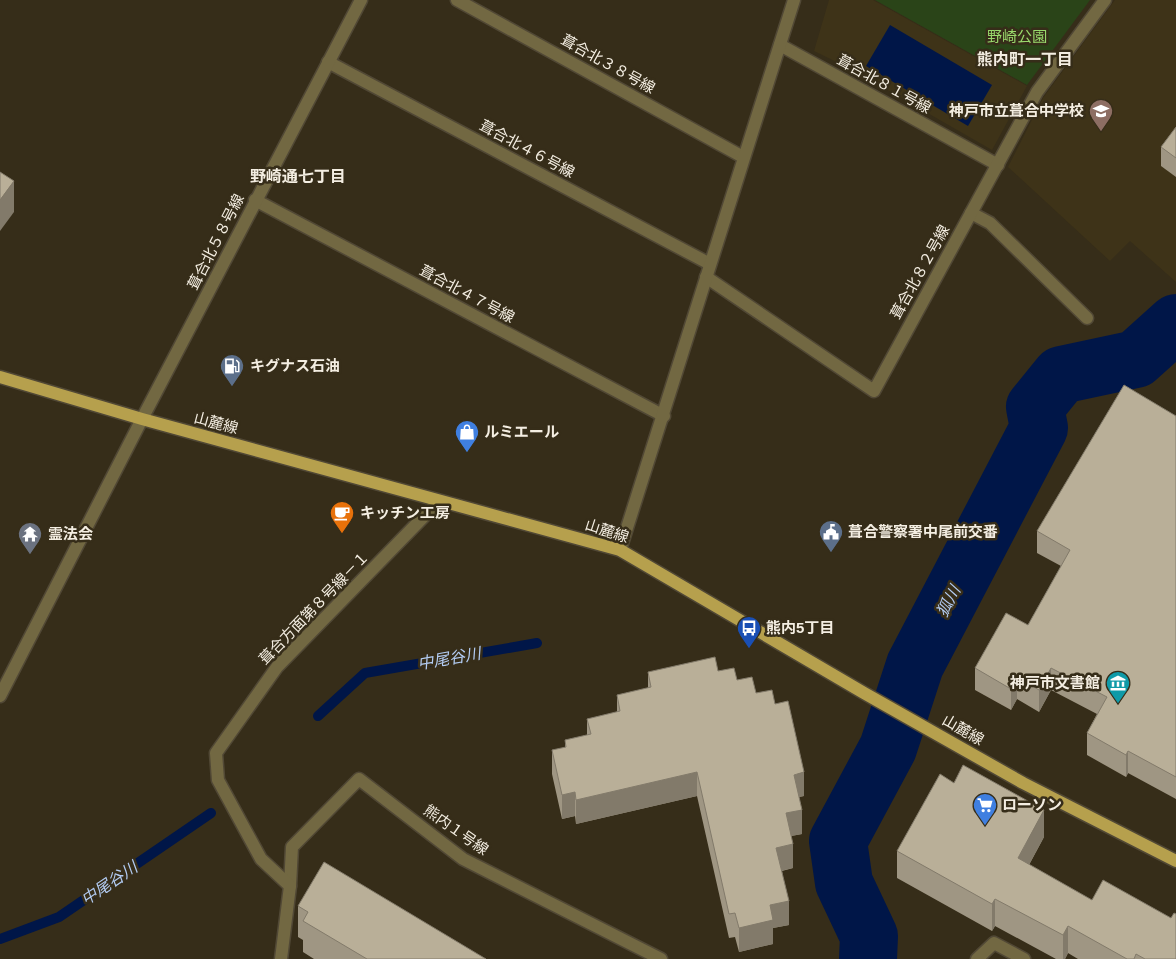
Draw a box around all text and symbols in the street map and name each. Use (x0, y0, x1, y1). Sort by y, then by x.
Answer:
park label: 野崎公園 (987, 28, 1047, 45)
street label: 葺合北３８号線 (558, 31, 658, 96)
district label: 熊内町一丁目 (977, 50, 1073, 68)
street label: 葺合北８１号線 (834, 51, 934, 116)
school or university icon: 神戸市立葺合中学校 (1088, 98, 1114, 132)
place label: 神戸市立葺合中学校 (948, 102, 1084, 119)
street label: 葺合北４６号線 (477, 116, 578, 181)
district label: 野崎通七丁目 (250, 168, 346, 185)
street label: 葺合北５８号線 (184, 191, 247, 292)
street label: 葺合北８２号線 (887, 222, 952, 322)
street label: 葺合北４７号線 (417, 261, 518, 326)
fuel station icon: キグナス石油 (219, 353, 245, 387)
place label: キグナス石油 (250, 357, 340, 374)
street label: 山麓線 (192, 408, 240, 437)
shop icon: ルミエール (454, 419, 480, 453)
place label: ルミエール (484, 423, 559, 440)
cafe icon: キッチン工房 (329, 500, 355, 534)
place label: キッチン工房 (360, 504, 450, 521)
street label: 山麓線 (583, 515, 631, 546)
public building icon: 葺合警察署中尾前交番 (818, 519, 844, 553)
temple icon: 霊法会 (17, 521, 43, 555)
place label: 葺合警察署中尾前交番 (848, 523, 998, 540)
place label: 霊法会 (48, 525, 93, 542)
street label: 葺合方面第８号線－１ (255, 548, 372, 668)
water label: 狐川 (933, 581, 964, 619)
bus stop icon: 熊内5丁目 (736, 615, 762, 649)
place label: 熊内5丁目 (766, 619, 834, 636)
water label: 中尾谷川 (416, 644, 484, 672)
museum icon: 神戸市文書館 (1105, 670, 1131, 704)
place label: 神戸市文書館 (1009, 674, 1100, 691)
street label: 山麓線 (940, 711, 987, 748)
supermarket icon: ローソン (972, 792, 998, 826)
place label: ローソン (1002, 796, 1062, 813)
street label: 熊内１号線 (421, 801, 492, 858)
water label: 中尾谷川 (78, 857, 142, 908)

